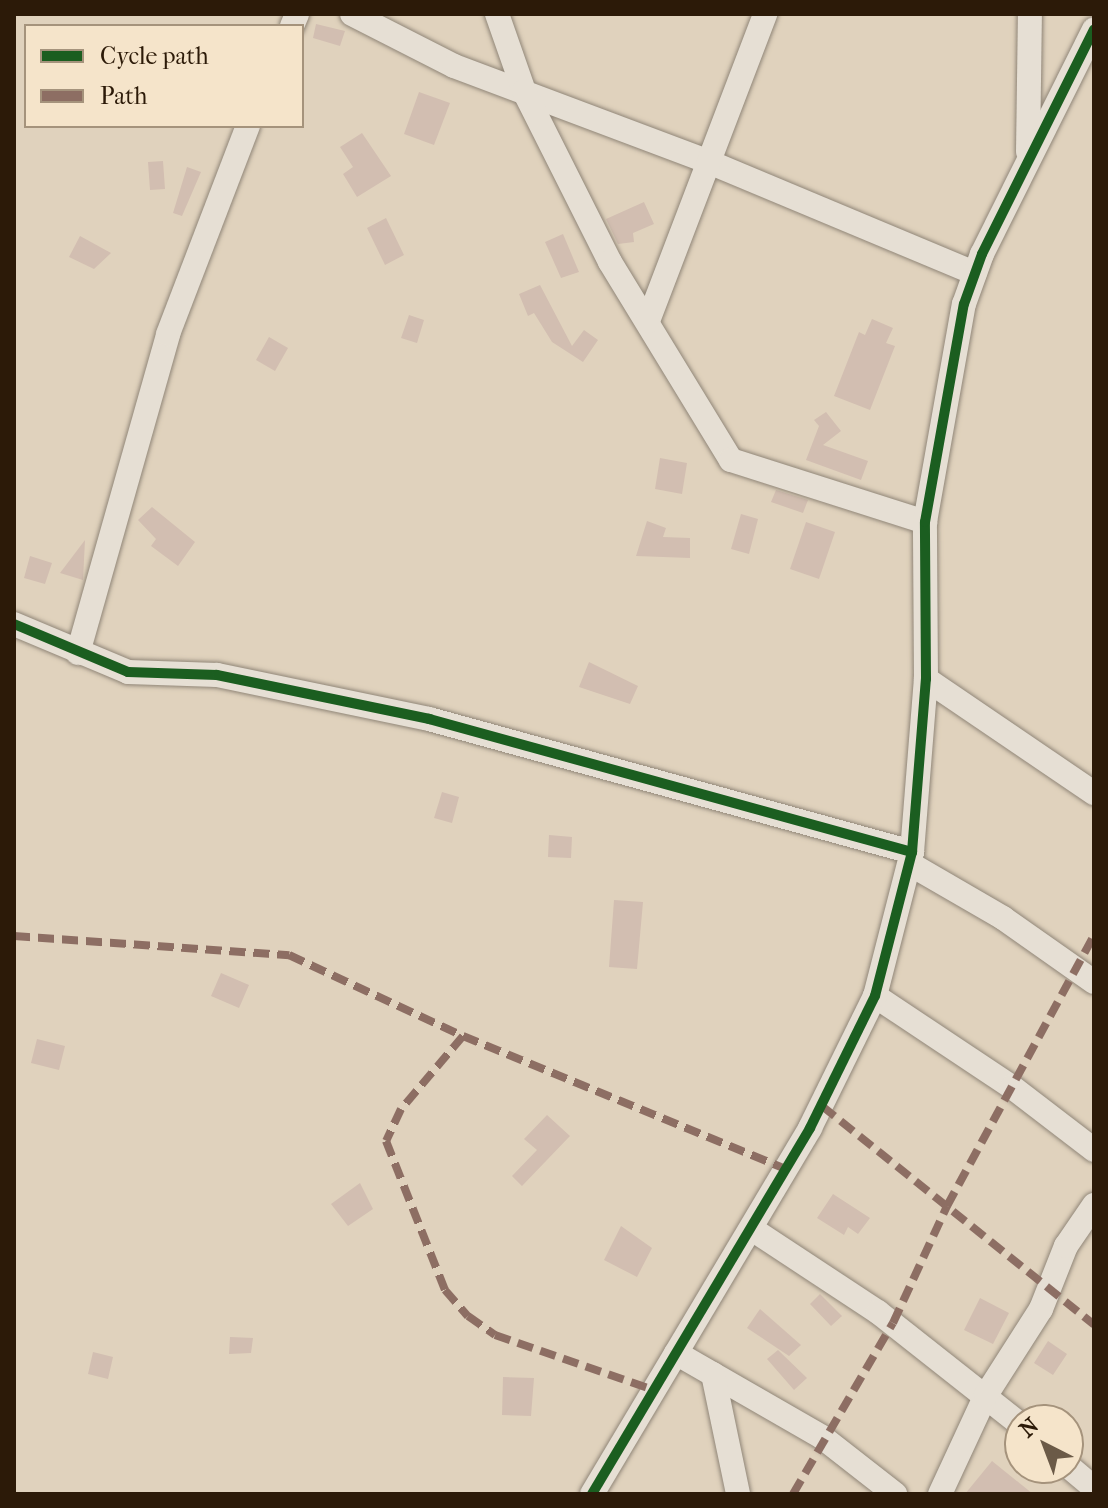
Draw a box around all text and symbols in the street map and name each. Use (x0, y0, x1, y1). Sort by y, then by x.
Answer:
legend (24, 24, 304, 128)
text: Cycle path (100, 42, 209, 70)
text: Path (100, 82, 147, 110)
north arrow (1004, 1404, 1084, 1484)
text: N (1014, 1412, 1044, 1443)

